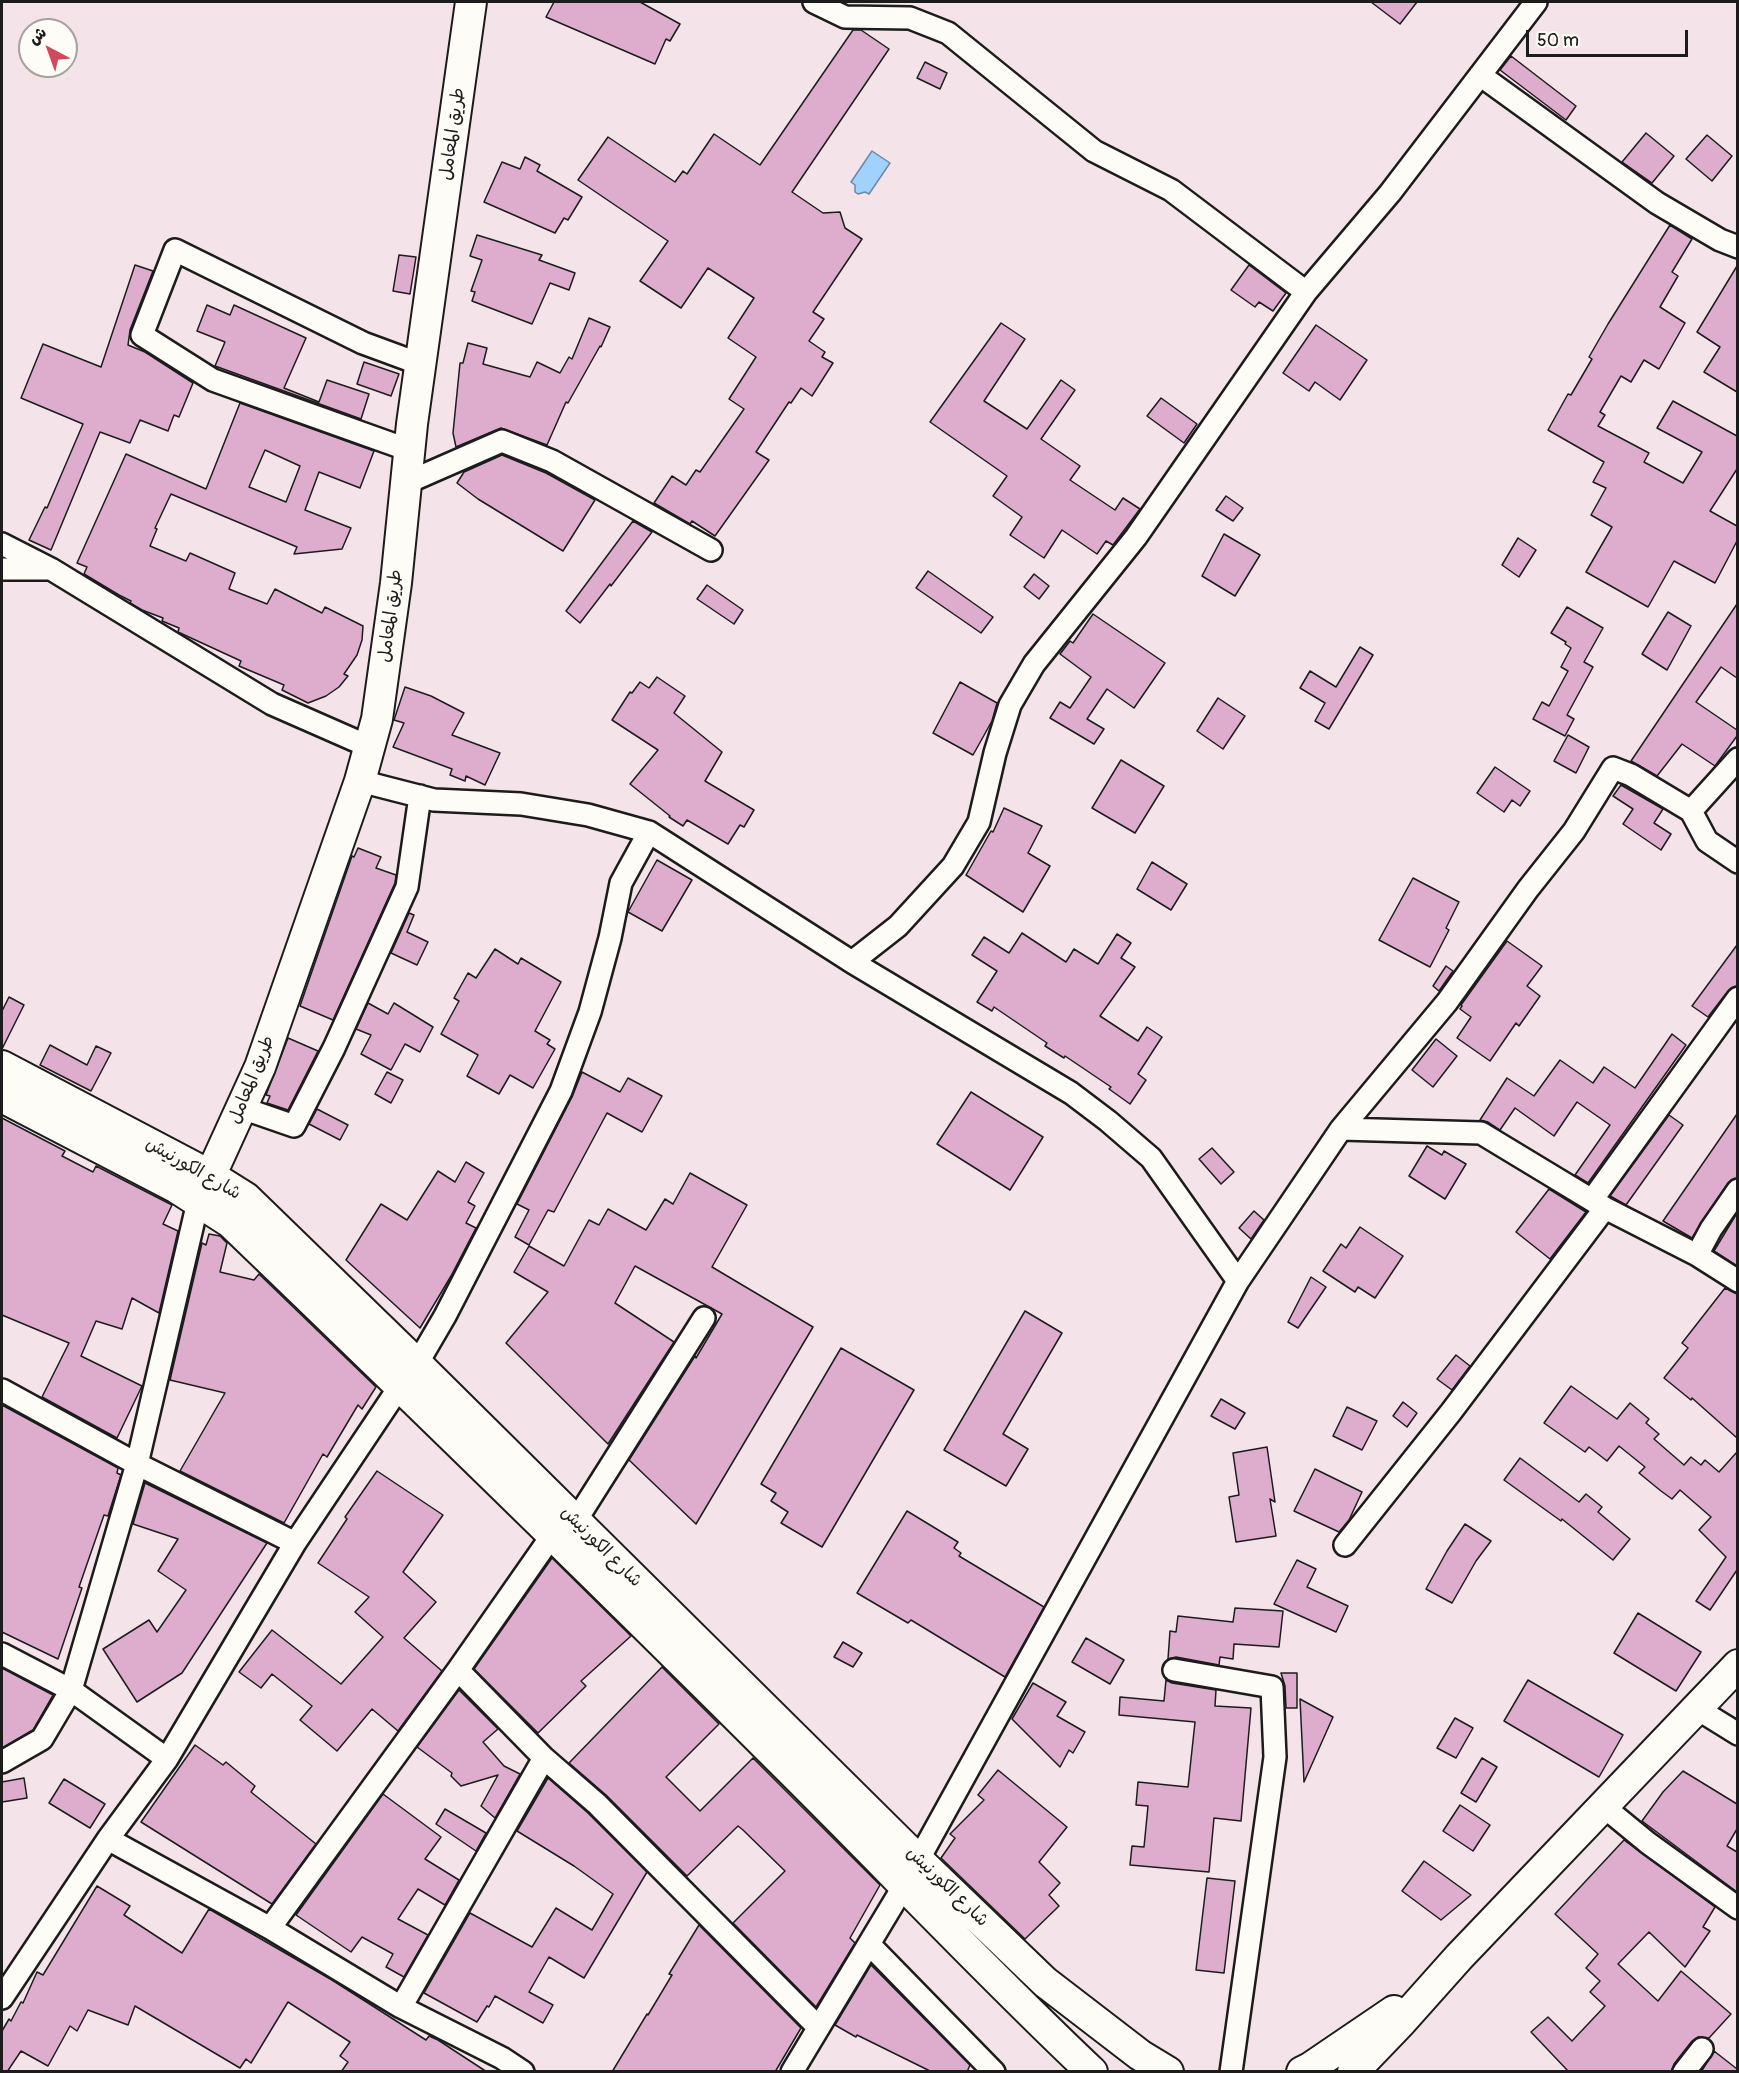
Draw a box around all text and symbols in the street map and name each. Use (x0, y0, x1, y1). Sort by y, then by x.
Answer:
north arrow (18, 18, 78, 78)
scale bar (1529, 18, 1691, 56)
text: ش (24, 23, 51, 49)
text: 50 m (1537, 29, 1579, 52)
street label: طريق المعامل (436, 86, 470, 182)
street label: طريق المعامل (375, 568, 407, 664)
street label: طريق المعامل (224, 1033, 280, 1127)
street label: شارع الكورنيش (142, 1133, 244, 1205)
street label: شارع الكورنيش (556, 1502, 646, 1592)
street label: شارع الكورنيش (901, 1842, 993, 1932)

